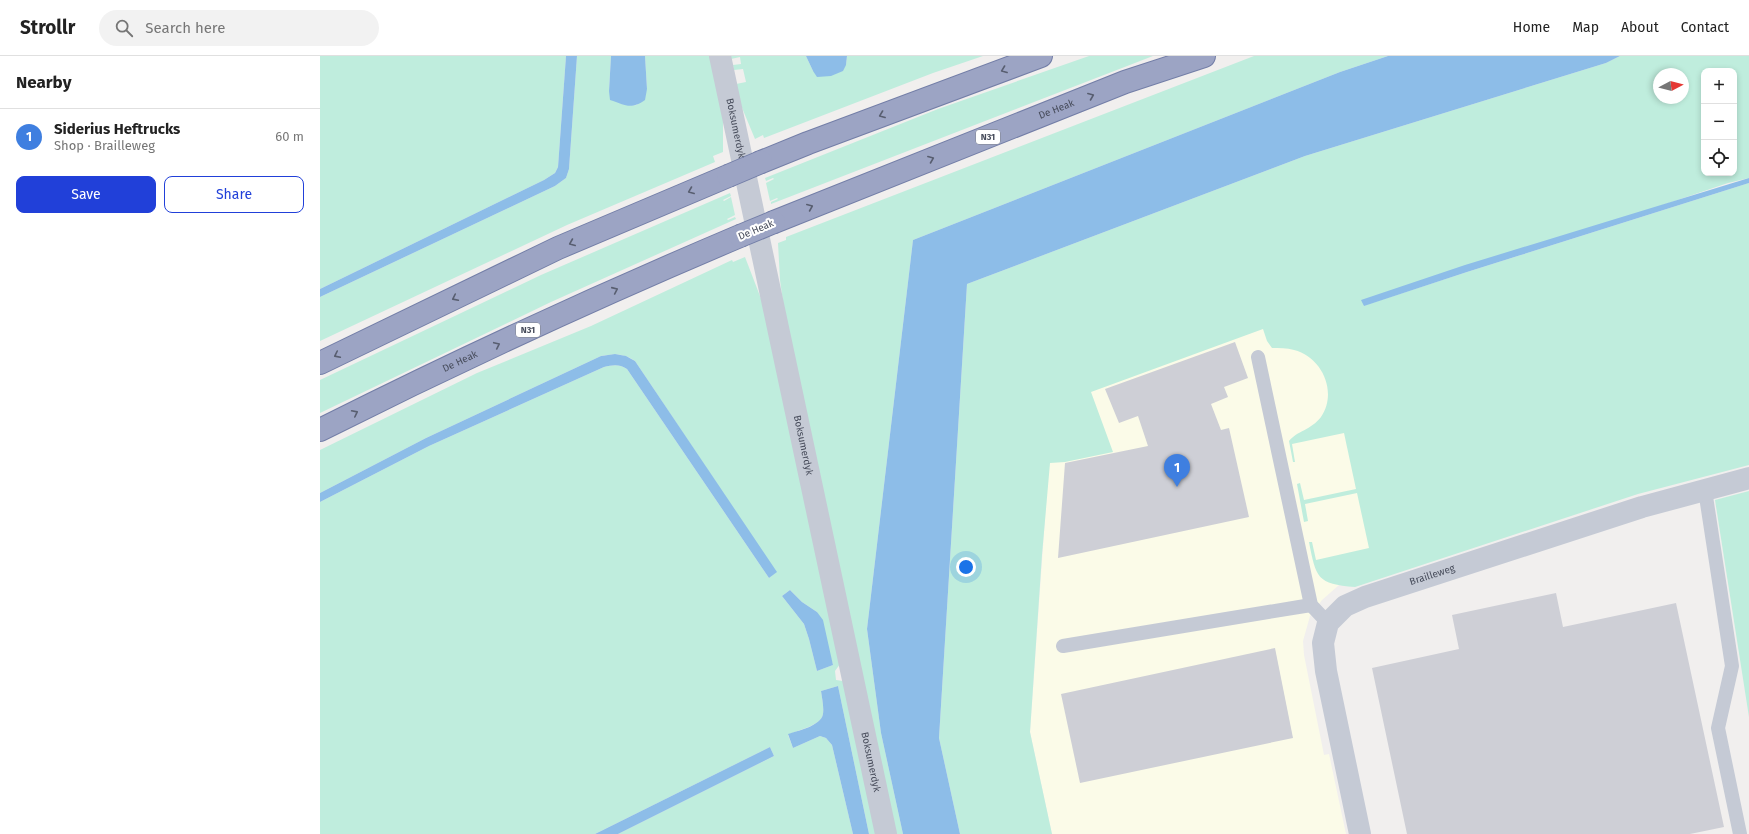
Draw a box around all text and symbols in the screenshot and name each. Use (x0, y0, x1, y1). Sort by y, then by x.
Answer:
search box (99, 10, 379, 46)
text: Strollr (20, 16, 75, 39)
icon: search (113, 17, 135, 39)
text: Search here (145, 19, 225, 37)
text: Home (1513, 19, 1550, 36)
text: Map (1572, 19, 1599, 36)
text: About (1621, 19, 1659, 36)
text: Contact (1681, 19, 1729, 36)
one-way arrow (1001, 65, 1008, 73)
north arrow (1653, 68, 1689, 104)
map controls (1701, 68, 1737, 176)
button: + (1701, 68, 1737, 104)
text: Nearby (16, 72, 71, 93)
one-way arrow (1086, 93, 1094, 101)
street label: Boksumerdyk (723, 97, 748, 160)
street label: De Heak (1037, 97, 1077, 122)
button: − (1701, 104, 1737, 140)
one-way arrow (879, 111, 886, 119)
text: Siderius Heftrucks (54, 120, 180, 138)
text: 1 (26, 129, 32, 144)
text: 60 m (275, 129, 304, 144)
road number: N31 (976, 130, 1000, 144)
text: Shop · Brailleweg (54, 138, 155, 153)
button: locate (1701, 140, 1737, 176)
one-way arrow (927, 156, 934, 164)
button: Save (16, 176, 156, 213)
button: Share (164, 176, 304, 213)
one-way arrow (688, 186, 696, 194)
one-way arrow (807, 204, 814, 212)
street label: De Heak (737, 217, 776, 243)
one-way arrow (569, 238, 576, 246)
one-way arrow (612, 287, 619, 295)
one-way arrow (451, 293, 459, 301)
road number: N31 (516, 323, 540, 337)
one-way arrow (493, 342, 501, 350)
street label: De Heak (441, 348, 480, 375)
one-way arrow (334, 350, 342, 358)
one-way arrow (351, 410, 358, 418)
street label: Boksumerdyk (791, 414, 815, 477)
pin: 1 (1164, 454, 1190, 487)
your location (956, 557, 976, 577)
street label: Brailleweg (1408, 562, 1457, 588)
street label: Boksumerdyk (858, 731, 883, 794)

